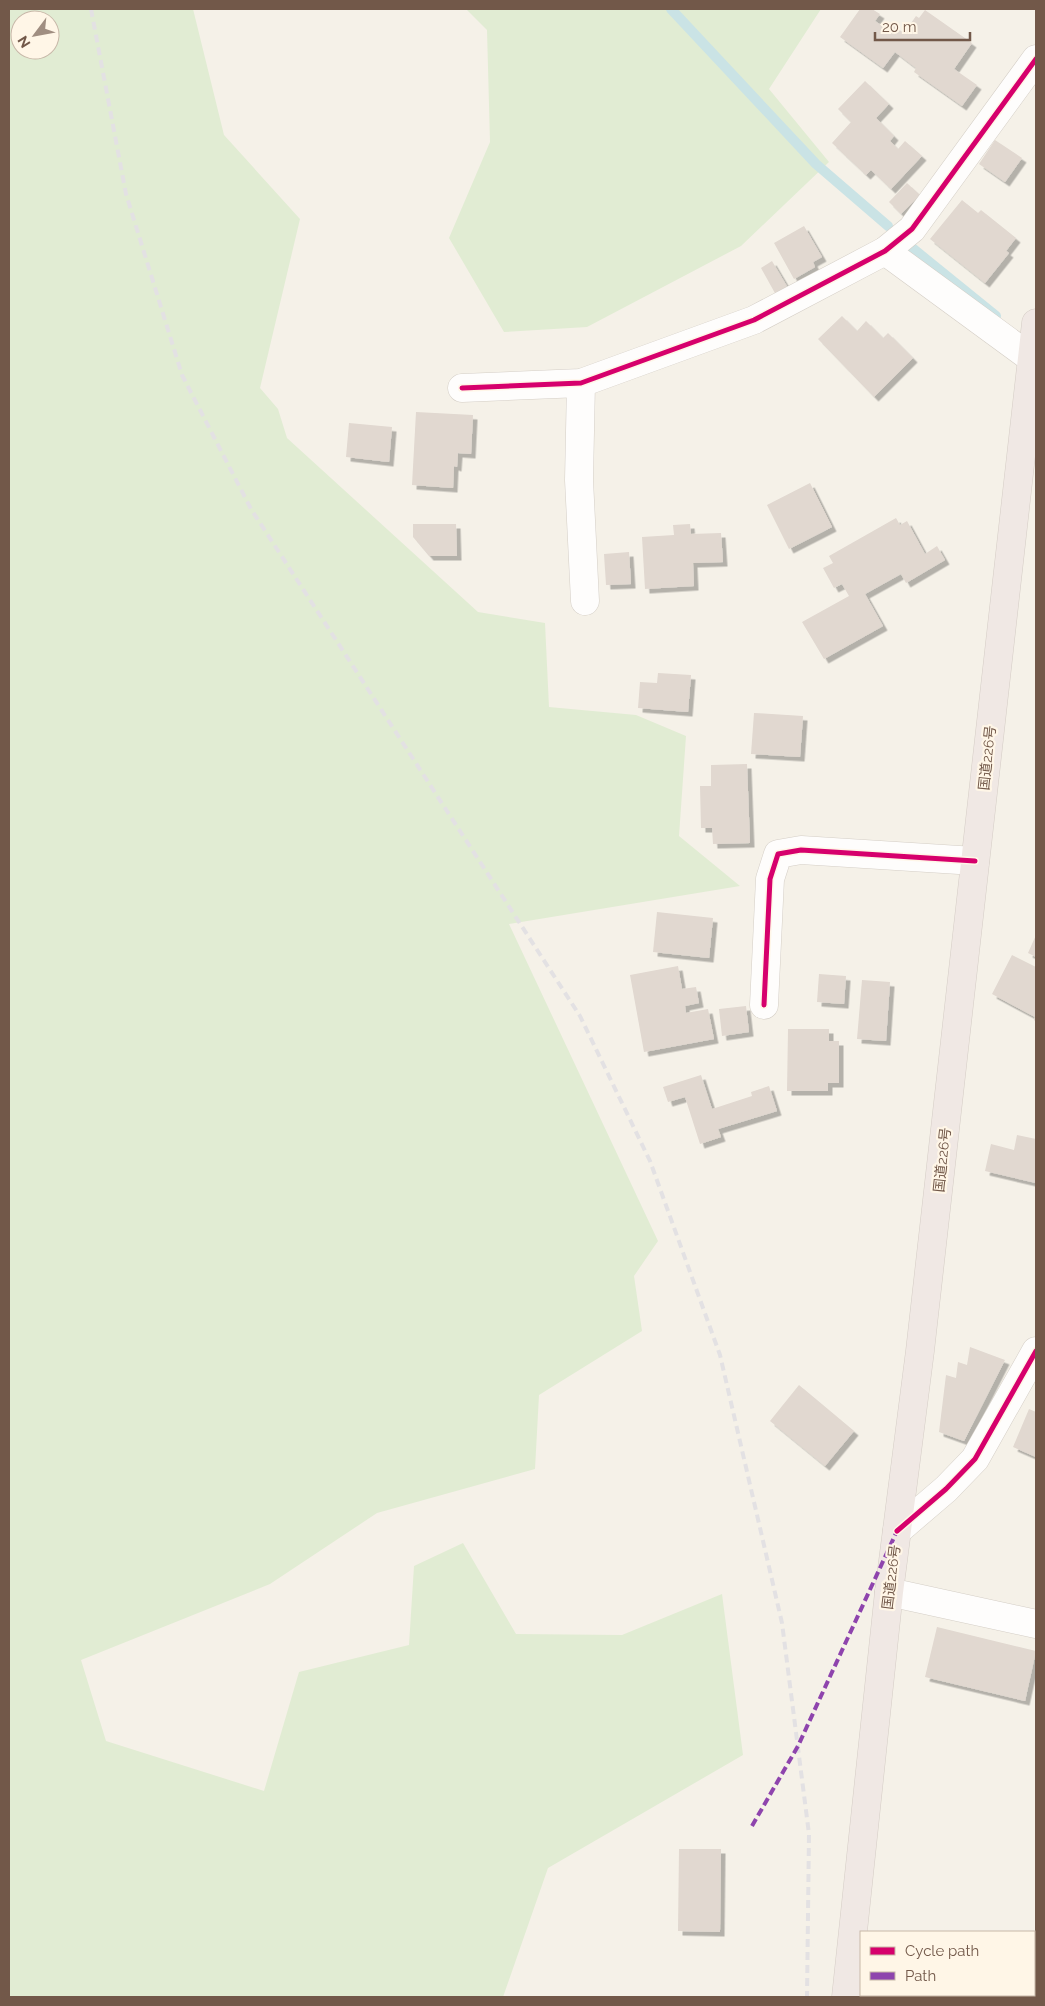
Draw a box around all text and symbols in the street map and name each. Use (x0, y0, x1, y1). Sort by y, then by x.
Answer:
north arrow (10, 10, 60, 60)
scale bar (875, 10, 970, 42)
text: 20 m (882, 18, 917, 36)
text: N (14, 33, 34, 51)
street label: 国道226号 (976, 725, 998, 791)
street label: 国道226号 (931, 1127, 953, 1193)
street label: 国道226号 (879, 1544, 903, 1610)
legend (860, 1931, 1035, 1996)
text: Cycle path (905, 1942, 979, 1960)
text: Path (905, 1967, 936, 1985)

